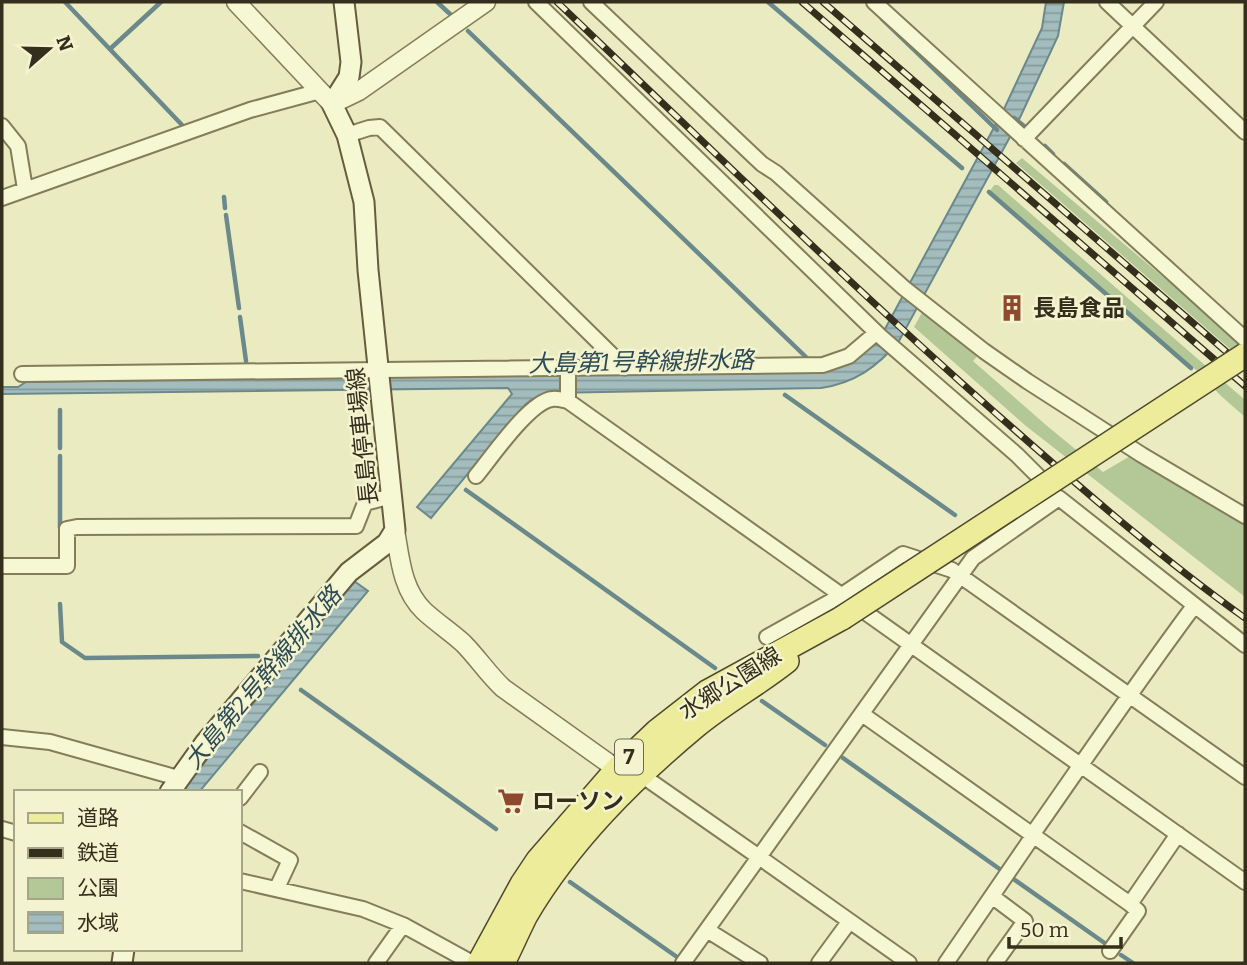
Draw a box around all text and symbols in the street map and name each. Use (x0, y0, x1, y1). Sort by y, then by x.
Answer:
north arrow (14, 14, 84, 84)
text: N (51, 33, 78, 54)
building icon: 長島食品 (997, 293, 1027, 323)
place label: 長島食品 (1033, 294, 1125, 322)
water label: 大島第1号幹線排水路 (528, 346, 756, 378)
street label: 長島停車場線 (341, 366, 383, 506)
water label: 大島第2号幹線排水路 (179, 580, 349, 775)
street label: 水郷公園線 (674, 641, 786, 725)
road number: 7 (615, 740, 643, 774)
supermarket icon: ローソン (496, 786, 526, 816)
place label: ローソン (532, 787, 624, 815)
legend (14, 790, 242, 951)
text: 道路 (77, 805, 119, 831)
text: 鉄道 (77, 840, 119, 866)
text: 公園 (77, 875, 119, 901)
scale bar (1009, 906, 1121, 950)
text: 水域 (77, 910, 119, 936)
text: 50 m (1020, 917, 1069, 943)

